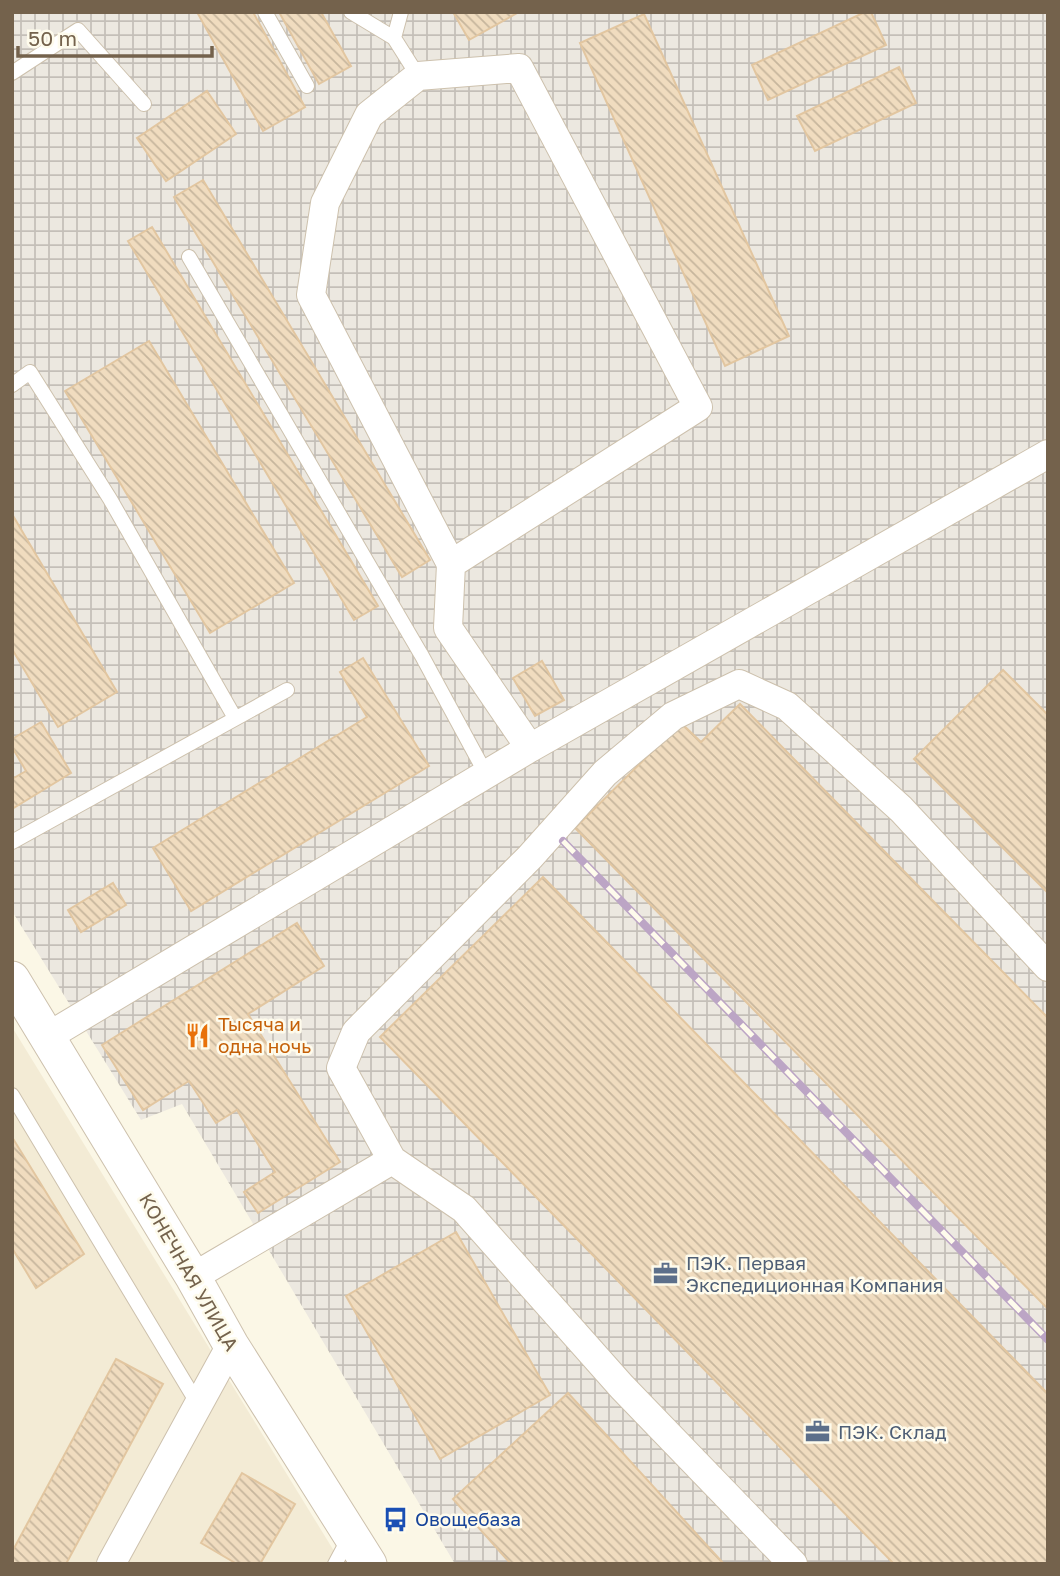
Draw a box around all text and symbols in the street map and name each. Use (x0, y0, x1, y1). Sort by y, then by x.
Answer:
scale bar (18, 14, 212, 58)
text: 50 m (28, 25, 77, 51)
place label: Тысяча и одна ночь (218, 1012, 311, 1057)
restaurant icon: Тысяча и одна ночь (184, 1021, 212, 1049)
street label: КОНЕЧНАЯ УЛИЦА (135, 1189, 244, 1355)
place label: ПЭК. Первая Экспедиционная Компания (686, 1251, 944, 1296)
office icon: ПЭК. Первая Экспедиционная Компания (652, 1260, 680, 1288)
office icon: ПЭК. Склад (804, 1418, 832, 1446)
place label: ПЭК. Склад (838, 1420, 947, 1443)
bus stop icon: Овощебаза (381, 1505, 409, 1533)
place label: Овощебаза (415, 1507, 521, 1530)

